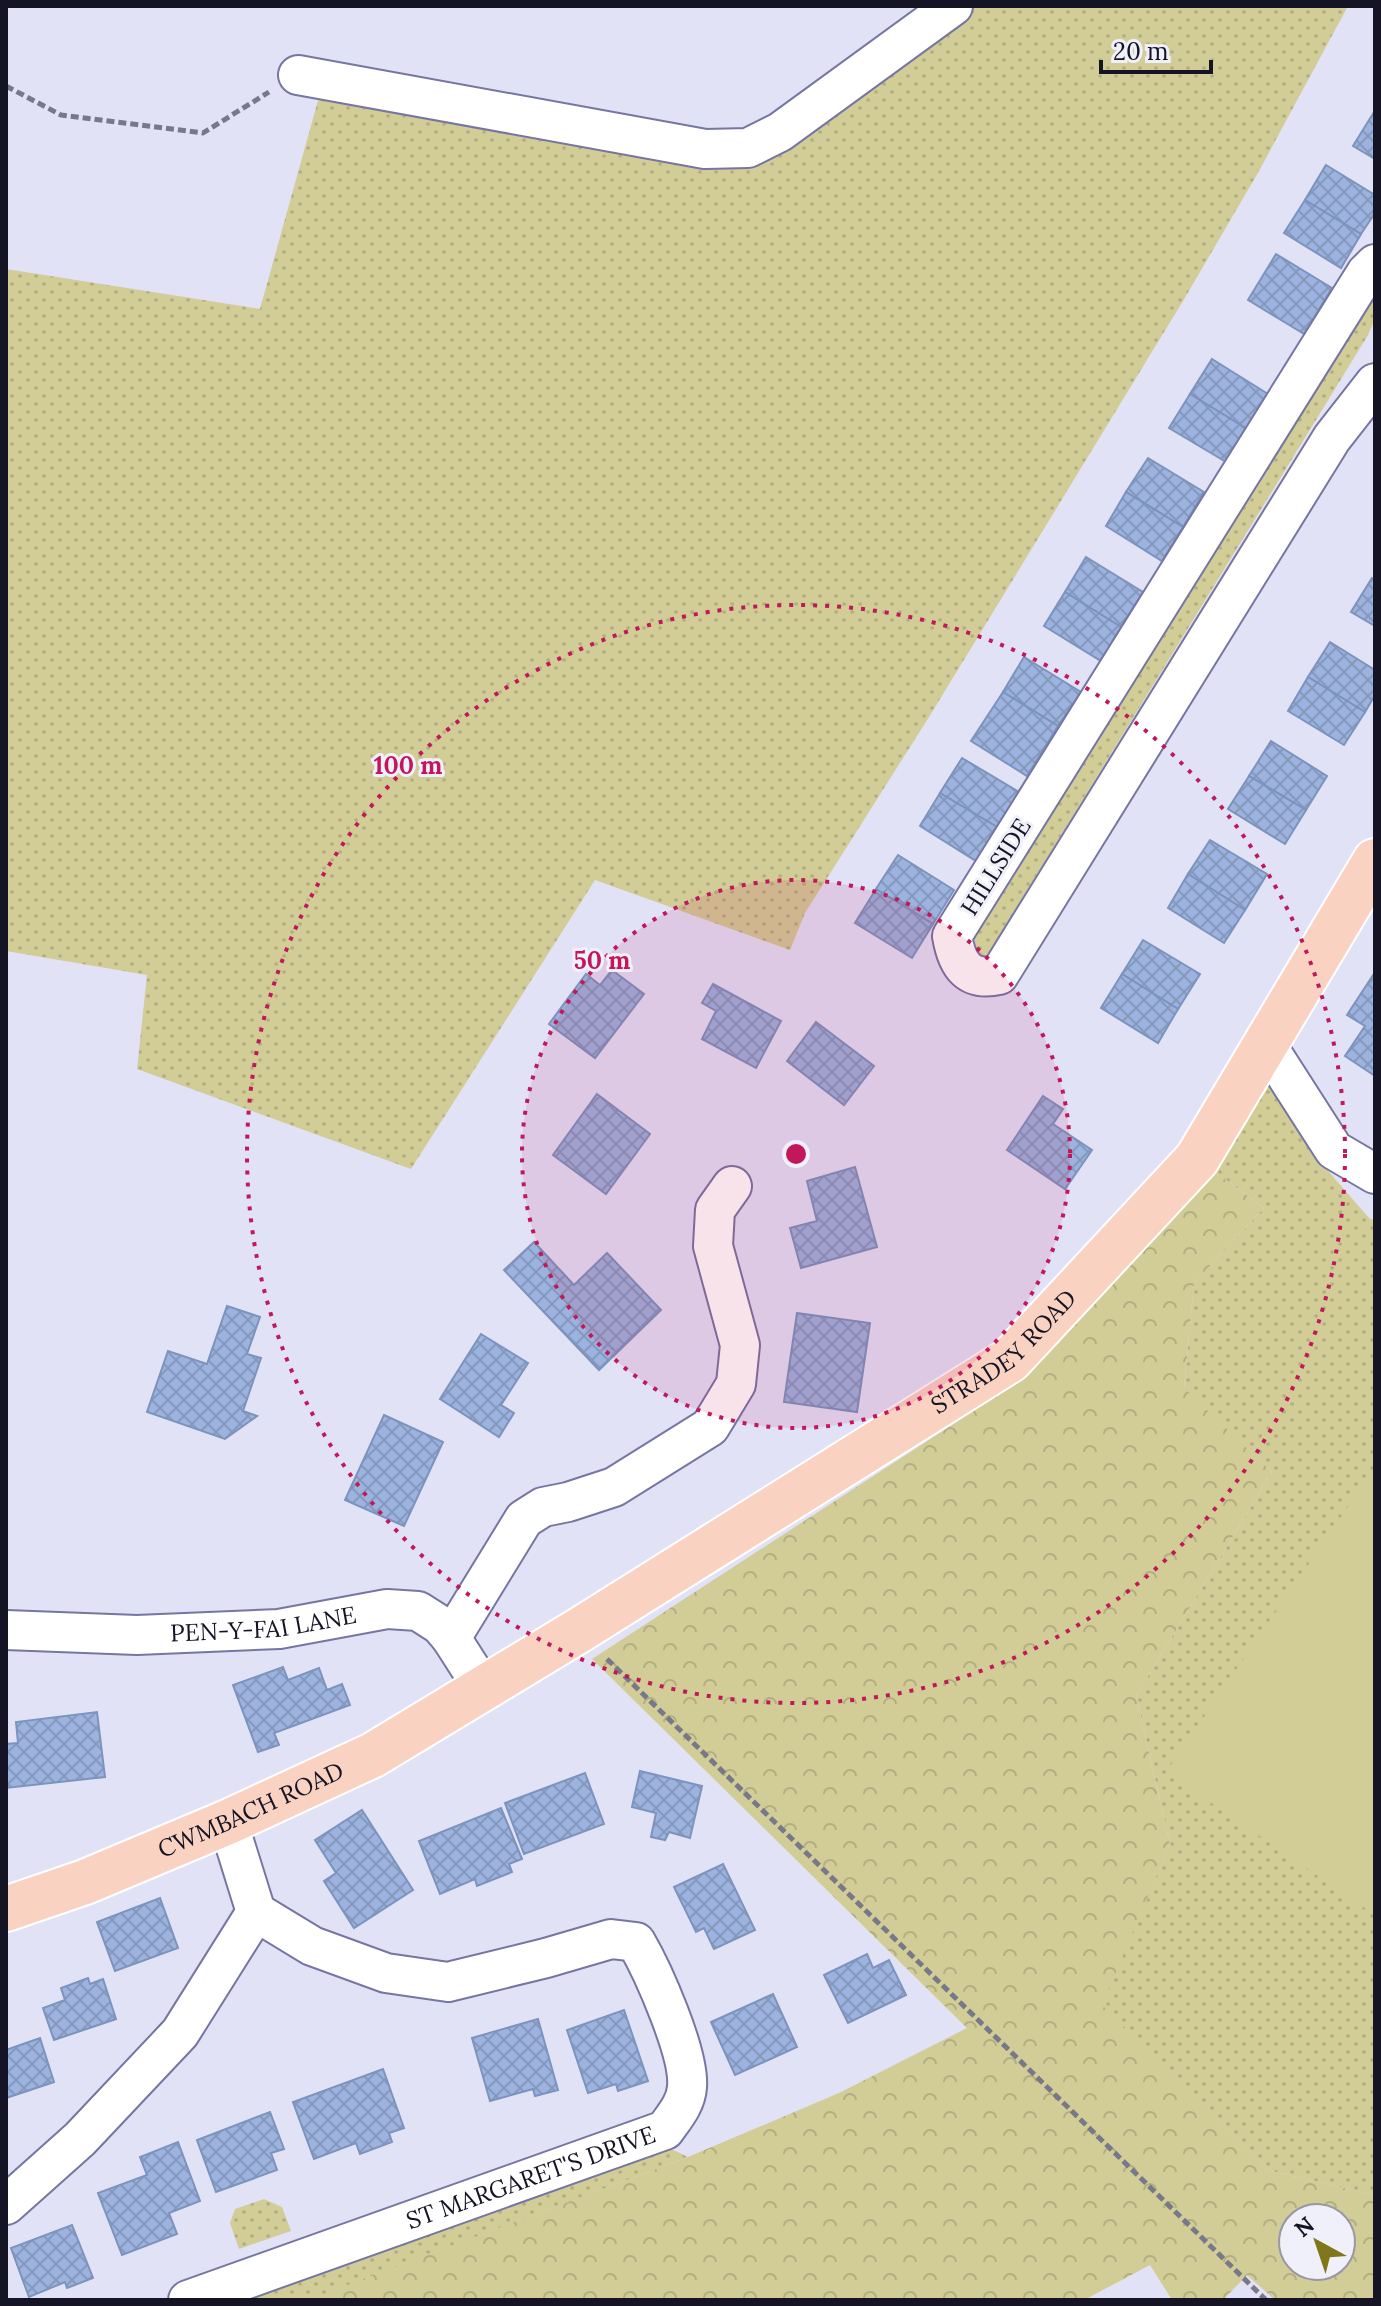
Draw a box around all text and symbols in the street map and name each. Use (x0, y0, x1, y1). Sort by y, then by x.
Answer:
scale bar (1101, 24, 1211, 74)
text: 20 m (1113, 36, 1169, 67)
text: 100 m (374, 750, 442, 781)
street label: HILLSIDE (954, 812, 1038, 921)
text: 50 m (574, 945, 630, 976)
centre of rings (782, 1140, 810, 1168)
street label: STRADEY ROAD (925, 1283, 1083, 1421)
street label: PEN-Y-FAI LANE (170, 1599, 359, 1649)
street label: CWMBACH ROAD (153, 1755, 348, 1865)
street label: ST MARGARET'S DRIVE (402, 2119, 660, 2236)
north arrow (1277, 2202, 1357, 2282)
text: N (1289, 2210, 1320, 2243)

